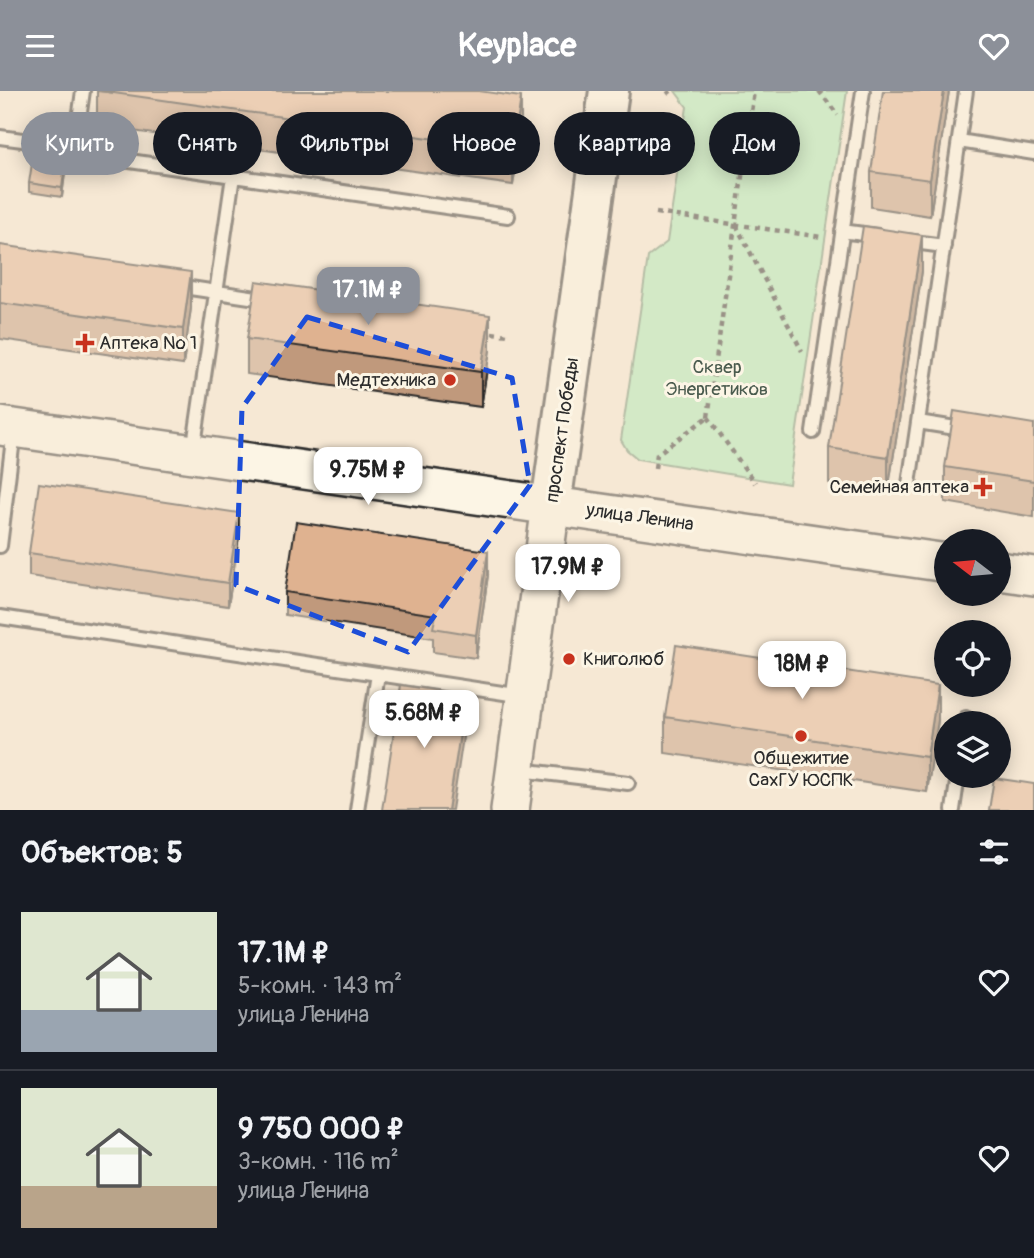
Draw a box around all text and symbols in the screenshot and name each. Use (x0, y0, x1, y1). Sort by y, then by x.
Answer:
text: Keyplace (458, 26, 576, 66)
icon: menu (21, 27, 59, 65)
icon: heart (975, 27, 1013, 65)
chip: Купить (21, 112, 139, 175)
chip: Снять (153, 112, 262, 175)
chip: Фильтры (276, 112, 413, 175)
chip: Новое (427, 112, 540, 175)
chip: Квартира (554, 112, 695, 175)
chip: Дом (709, 112, 800, 175)
pin: 17.1M ₽ (303, 267, 433, 327)
text: 17.1M ₽ (333, 275, 403, 304)
place label: Аптека № 1 (99, 331, 197, 355)
marker: Аптека № 1 (77, 335, 93, 351)
park label: Сквер Энергетиков (666, 355, 768, 401)
street label: проспект Победы (540, 356, 584, 504)
place label: Медтехника (337, 368, 436, 392)
marker: Медтехника (442, 372, 458, 388)
pin: 9.75M ₽ (303, 447, 433, 507)
text: 9.75M ₽ (330, 455, 406, 484)
place label: Семейная аптека (830, 475, 969, 499)
marker: Семейная аптека (975, 479, 991, 495)
street label: улица Ленина (584, 497, 696, 536)
north arrow (934, 529, 1012, 605)
map controls (934, 529, 1011, 788)
pin: 17.9M ₽ (503, 545, 633, 604)
text: 17.9M ₽ (531, 552, 605, 581)
button: locate (934, 620, 1011, 697)
pin: 18M ₽ (753, 641, 851, 701)
place label: Книголюб (583, 647, 664, 671)
text: 18M ₽ (774, 649, 830, 678)
marker: Книголюб (561, 651, 577, 667)
pin: 5.68M ₽ (359, 691, 489, 750)
text: 5.68M ₽ (385, 698, 463, 727)
button: layers (934, 711, 1011, 788)
marker: Общежитие СахГУ ЮСПК (793, 728, 809, 744)
place label: Общежитие СахГУ ЮСПК (748, 746, 854, 792)
icon: filters (975, 833, 1013, 871)
text: Объектов: 5 (21, 834, 183, 871)
text: 17.1M ₽ (238, 934, 330, 971)
icon: home (77, 940, 161, 1024)
icon: heart (975, 963, 1013, 1001)
text: 5-комн. · 143 m² (238, 971, 402, 1000)
text: улица Ленина (238, 1000, 369, 1029)
text: 9 750 000 ₽ (238, 1110, 405, 1147)
icon: home (77, 1116, 161, 1200)
icon: heart (975, 1139, 1013, 1177)
text: 3-комн. · 116 m² (238, 1147, 399, 1176)
text: улица Ленина (238, 1176, 369, 1205)

